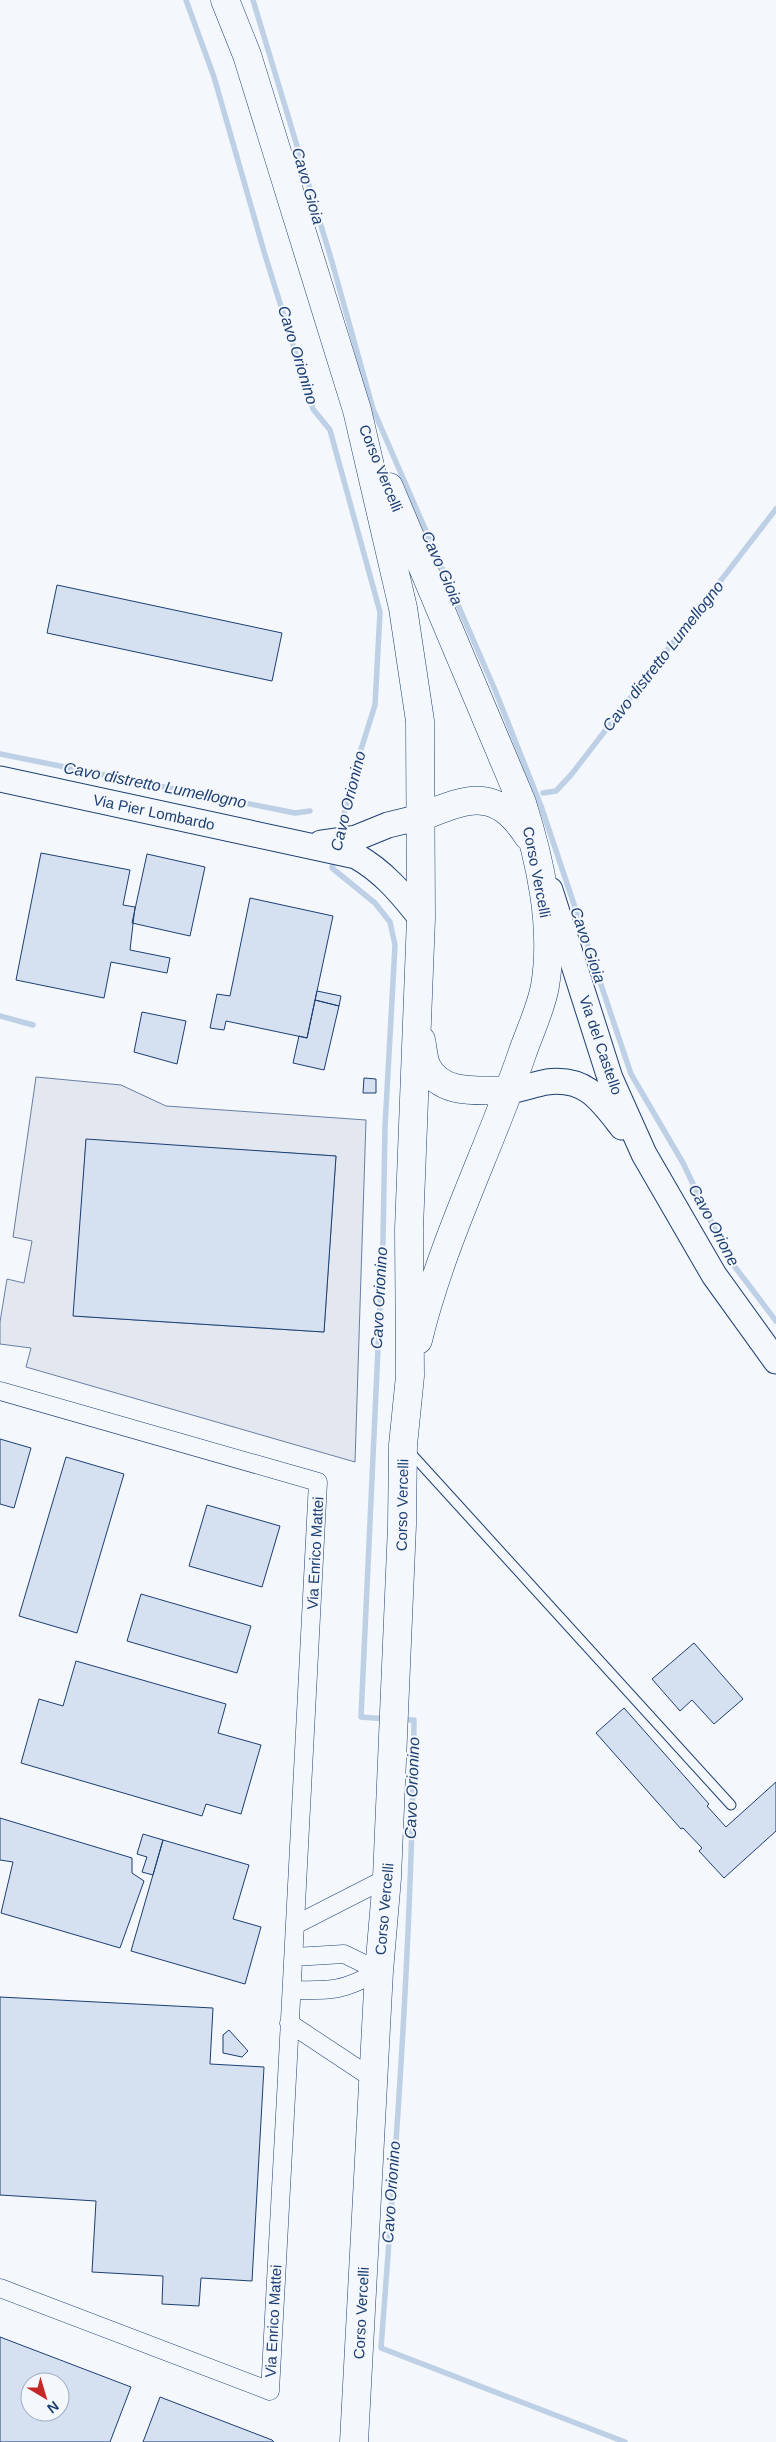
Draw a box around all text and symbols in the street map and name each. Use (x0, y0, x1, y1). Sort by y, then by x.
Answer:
water label: Cavo Gioia (289, 146, 327, 226)
water label: Cavo Orionino (275, 304, 321, 406)
street label: Corso Vercelli (356, 422, 406, 514)
water label: Cavo Gioia (418, 528, 466, 608)
water label: Cavo distretto Lumellogno (599, 577, 727, 734)
water label: Cavo Orionino (327, 749, 369, 853)
water label: Cavo distretto Lumellogno (62, 759, 248, 811)
street label: Via Pier Lombardo (92, 791, 216, 833)
street label: Corso Vercelli (520, 825, 554, 919)
water label: Cavo Gioia (567, 905, 609, 985)
street label: Via del Castello (576, 993, 626, 1097)
water label: Cavo Orione (685, 1181, 743, 1269)
water label: Cavo Orionino (368, 1246, 390, 1350)
street label: Corso Vercelli (393, 1459, 411, 1551)
street label: Via Enrico Mattei (304, 1496, 326, 1610)
water label: Cavo Orionino (402, 1737, 422, 1839)
street label: Corso Vercelli (371, 1862, 397, 1956)
water label: Cavo Orionino (379, 2140, 403, 2244)
street label: Via Enrico Mattei (262, 2264, 284, 2378)
street label: Corso Vercelli (350, 2266, 372, 2360)
north arrow (20, 2372, 70, 2422)
text: N (44, 2398, 62, 2417)

